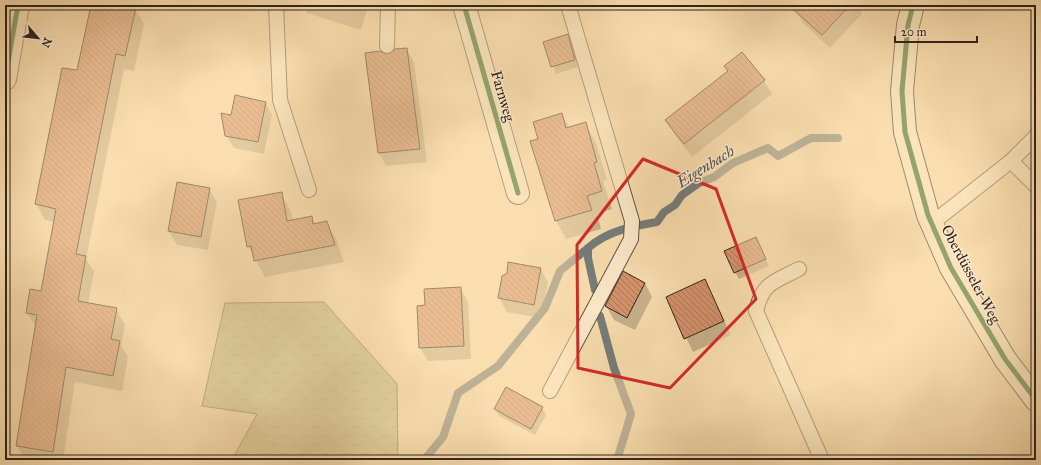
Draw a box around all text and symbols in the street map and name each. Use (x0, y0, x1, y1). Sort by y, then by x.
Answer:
north arrow (18, 18, 58, 58)
scale bar (895, 18, 977, 44)
text: 20 m (901, 25, 927, 39)
text: N (38, 35, 54, 50)
street label: Farnweg (487, 68, 519, 125)
water label: Eigenbach (672, 141, 738, 192)
street label: Oberdüsseler Weg (937, 222, 1005, 327)

